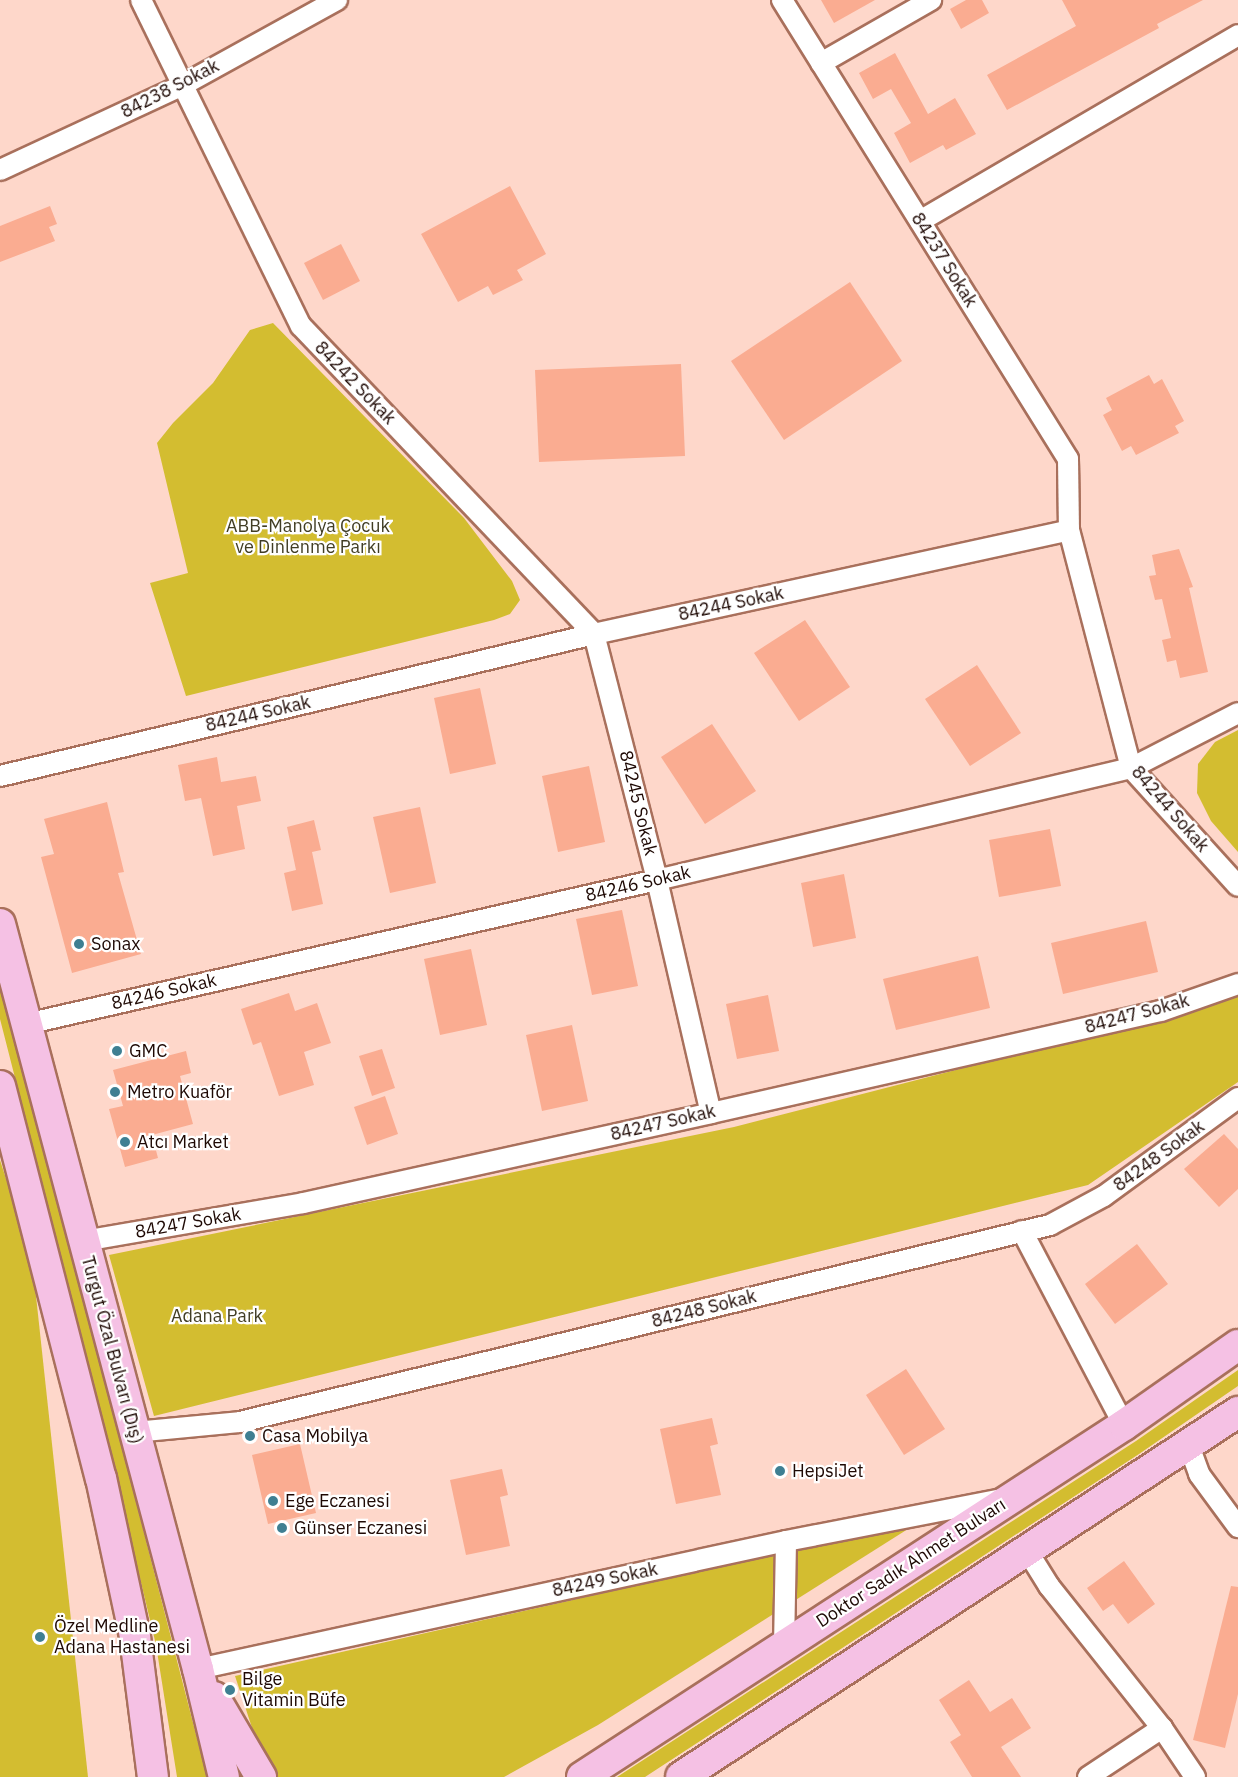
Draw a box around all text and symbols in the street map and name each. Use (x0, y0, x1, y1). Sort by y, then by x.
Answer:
street label: 84238 Sokak (117, 55, 223, 123)
street label: 84237 Sokak (906, 209, 982, 311)
street label: 84242 Sokak (310, 337, 400, 429)
park label: ABB-Manolya Çocuk ve Dinlenme Parkı (226, 516, 390, 558)
street label: 84244 Sokak (676, 582, 786, 626)
street label: 84244 Sokak (203, 691, 313, 737)
street label: 84245 Sokak (615, 748, 661, 858)
street label: 84244 Sokak (1127, 761, 1213, 857)
street label: 84246 Sokak (583, 861, 693, 907)
place label: Sonax (91, 933, 140, 955)
marker: Sonax (72, 937, 86, 951)
street label: 84246 Sokak (109, 969, 219, 1015)
street label: 84247 Sokak (1082, 990, 1192, 1038)
place label: GMC (129, 1040, 167, 1062)
marker: GMC (110, 1044, 124, 1058)
place label: Metro Kuaför (127, 1081, 232, 1103)
marker: Metro Kuaför (108, 1085, 122, 1099)
street label: 84247 Sokak (608, 1100, 718, 1146)
street label: 84248 Sokak (1109, 1116, 1209, 1196)
place label: Atcı Market (137, 1131, 229, 1153)
marker: Atcı Market (118, 1135, 132, 1149)
street label: 84247 Sokak (133, 1203, 243, 1243)
street label: Turgut Özal Bulvarı (Dış) (77, 1254, 147, 1446)
street label: 84248 Sokak (649, 1286, 759, 1332)
park label: Adana Park (171, 1305, 263, 1327)
place label: Casa Mobilya (262, 1425, 368, 1447)
marker: Casa Mobilya (243, 1429, 257, 1443)
place label: HepsiJet (792, 1460, 864, 1482)
marker: HepsiJet (773, 1464, 787, 1478)
place label: Ege Eczanesi (285, 1490, 390, 1512)
marker: Ege Eczanesi (266, 1494, 280, 1508)
street label: Doktor Sadık Ahmet Bulvarı (812, 1494, 1010, 1632)
place label: Günser Eczanesi (294, 1517, 427, 1539)
marker: Günser Eczanesi (275, 1521, 289, 1535)
street label: 84249 Sokak (550, 1558, 660, 1602)
place label: Özel Medline Adana Hastanesi (54, 1616, 190, 1658)
marker: Özel Medline Adana Hastanesi (31, 1628, 49, 1646)
place label: Bilge Vitamin Büfe (242, 1669, 346, 1712)
marker: Bilge Vitamin Büfe (223, 1683, 237, 1697)

